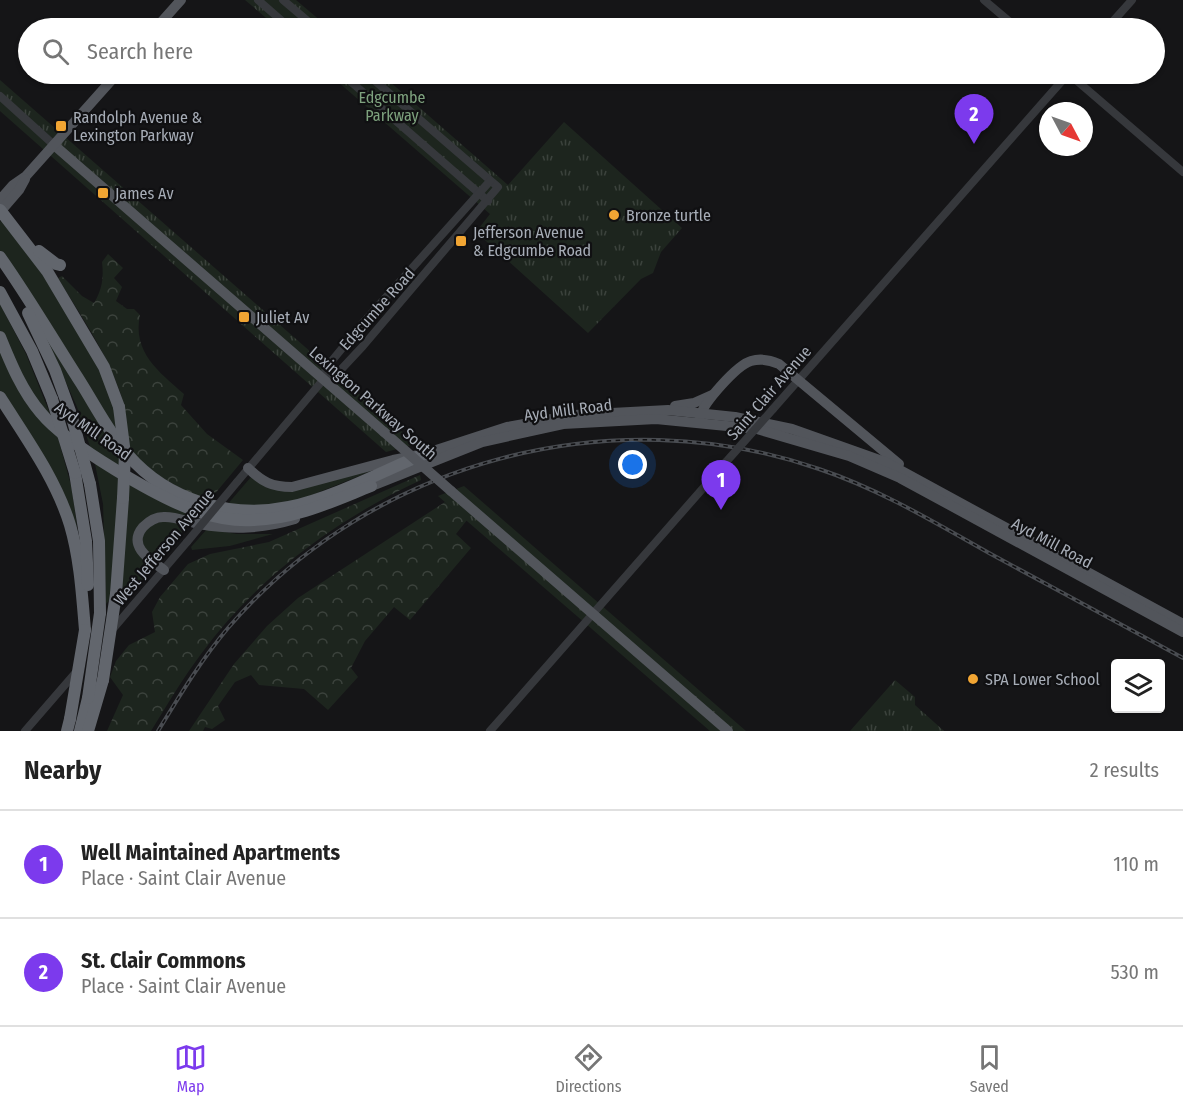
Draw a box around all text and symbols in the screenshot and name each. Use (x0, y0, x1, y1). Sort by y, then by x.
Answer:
search box (18, 18, 1165, 84)
icon: search (39, 35, 72, 68)
text: Search here (87, 38, 193, 65)
park label: Edgcumbe Parkway (359, 88, 426, 125)
pin: 2 (954, 94, 994, 144)
north arrow (1039, 102, 1093, 156)
place label: Randolph Avenue & Lexington Parkway (73, 108, 203, 145)
marker: Randolph Avenue & Lexington Parkway (54, 119, 68, 133)
place label: James Av (115, 184, 174, 203)
marker: James Av (96, 186, 110, 200)
place label: Bronze turtle (626, 206, 711, 225)
marker: Bronze turtle (607, 208, 621, 222)
place label: Jefferson Avenue & Edgcumbe Road (473, 223, 591, 260)
marker: Jefferson Avenue & Edgcumbe Road (454, 234, 468, 248)
street label: Edgcumbe Road (335, 264, 419, 354)
place label: Juliet Av (256, 308, 309, 327)
marker: Juliet Av (237, 310, 251, 324)
street label: Lexington Parkway South (305, 342, 441, 464)
street label: Saint Clair Avenue (723, 342, 815, 444)
street label: Ayd Mill Road (523, 395, 613, 425)
street label: Ayd Mill Road (51, 398, 135, 464)
your location (618, 450, 647, 479)
pin: 1 (702, 460, 740, 510)
street label: West Jefferson Avenue (110, 485, 218, 609)
street label: Ayd Mill Road (1008, 514, 1096, 572)
map controls (1111, 659, 1165, 713)
button: layers (1111, 659, 1165, 713)
place label: SPA Lower School (985, 670, 1100, 689)
marker: SPA Lower School (966, 672, 980, 686)
text: Nearby (24, 755, 101, 786)
text: 2 results (1090, 758, 1159, 782)
text: Well Maintained Apartments (81, 839, 340, 866)
text: 1 (39, 852, 48, 876)
text: 110 m (1113, 852, 1159, 876)
text: Place · Saint Clair Avenue (81, 866, 286, 890)
text: St. Clair Commons (81, 947, 246, 974)
text: 2 (39, 960, 48, 984)
text: 530 m (1110, 960, 1159, 984)
text: Place · Saint Clair Avenue (81, 974, 286, 998)
tab: Map (174, 1041, 207, 1096)
tab: Directions (555, 1041, 622, 1096)
tab: Saved (970, 1041, 1009, 1096)

